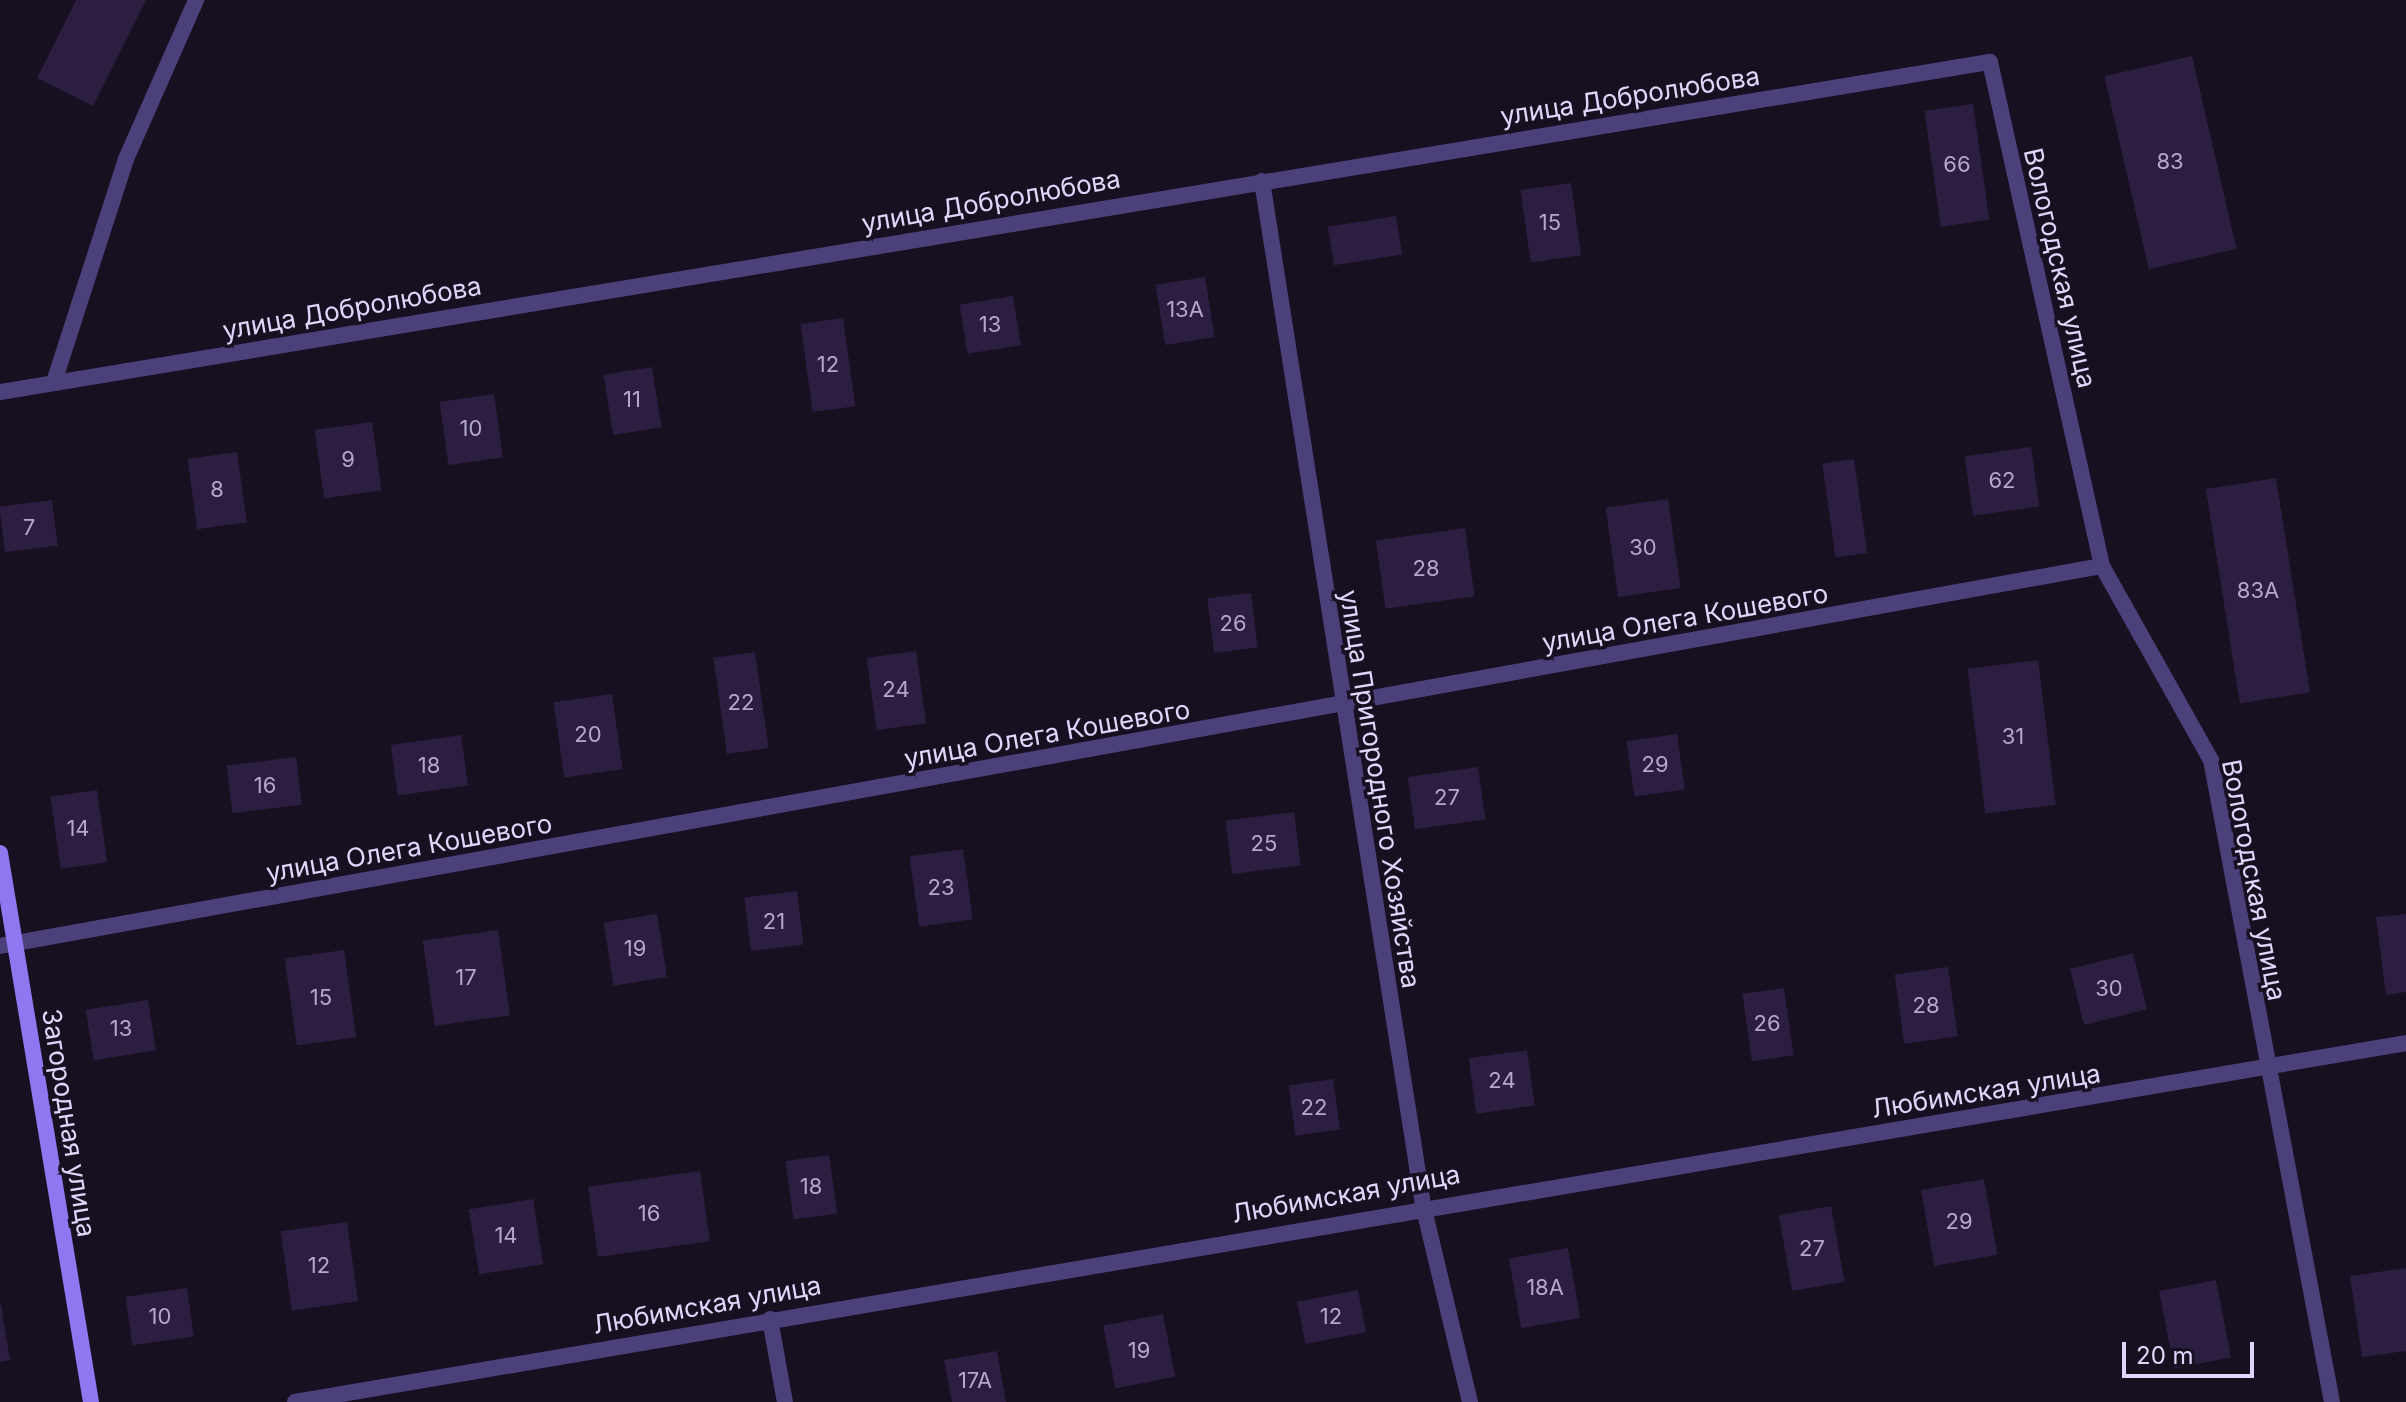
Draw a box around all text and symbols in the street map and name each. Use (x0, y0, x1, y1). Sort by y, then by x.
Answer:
street label: улица Добролюбова (1498, 60, 1762, 132)
street label: Вологодская улица (2017, 145, 2103, 391)
house number: 83 (2156, 149, 2184, 175)
house number: 66 (1943, 152, 1971, 178)
street label: улица Добролюбова (859, 163, 1123, 239)
house number: 15 (1539, 210, 1561, 236)
street label: улица Добролюбова (220, 270, 484, 346)
house number: 13А (1166, 297, 1204, 323)
house number: 13 (979, 312, 1001, 338)
house number: 12 (817, 352, 839, 378)
house number: 11 (623, 387, 641, 413)
house number: 10 (460, 416, 482, 442)
house number: 9 (341, 447, 355, 473)
house number: 62 (1988, 468, 2016, 494)
house number: 8 (210, 477, 224, 503)
house number: 7 (23, 515, 35, 541)
house number: 30 (1629, 535, 1657, 561)
house number: 28 (1412, 556, 1440, 582)
street label: улица Олега Кошевого (1540, 577, 1830, 659)
house number: 83А (2237, 578, 2279, 604)
street label: улица Пригородного Хозяйства (1333, 588, 1427, 990)
house number: 26 (1219, 611, 1247, 637)
house number: 24 (882, 677, 910, 703)
house number: 22 (728, 690, 754, 716)
street label: улица Олега Кошевого (902, 693, 1192, 775)
house number: 20 (574, 722, 602, 748)
house number: 31 (2002, 724, 2024, 750)
house number: 29 (1641, 752, 1669, 778)
house number: 18 (418, 753, 440, 779)
street label: Вологодская улица (2215, 757, 2293, 1003)
house number: 16 (254, 773, 276, 799)
house number: 27 (1434, 785, 1460, 811)
street label: улица Олега Кошевого (264, 807, 554, 889)
house number: 14 (66, 816, 90, 842)
house number: 25 (1251, 831, 1277, 857)
house number: 23 (927, 875, 955, 901)
house number: 21 (763, 909, 785, 935)
house number: 19 (624, 936, 646, 962)
house number: 17 (455, 965, 477, 991)
house number: 30 (2095, 976, 2123, 1002)
house number: 15 (310, 985, 332, 1011)
house number: 28 (1912, 993, 1940, 1019)
street label: Загородная улица (36, 1007, 102, 1239)
house number: 26 (1753, 1011, 1781, 1037)
house number: 13 (110, 1016, 132, 1042)
street label: Любимская улица (1869, 1057, 2103, 1125)
house number: 24 (1488, 1068, 1516, 1094)
house number: 22 (1301, 1095, 1327, 1121)
street label: Любимская улица (1229, 1159, 1463, 1229)
house number: 18 (800, 1174, 822, 1200)
house number: 16 (638, 1201, 660, 1227)
house number: 29 (1945, 1209, 1973, 1235)
house number: 14 (494, 1223, 518, 1249)
house number: 27 (1799, 1236, 1825, 1262)
house number: 12 (308, 1253, 330, 1279)
street label: Любимская улица (590, 1270, 824, 1340)
house number: 18А (1526, 1275, 1564, 1301)
house number: 10 (149, 1304, 171, 1330)
house number: 12 (1320, 1304, 1342, 1330)
scale bar (2126, 1326, 2258, 1376)
house number: 19 (1128, 1338, 1150, 1364)
text: 20 m (2136, 1341, 2194, 1370)
house number: 17А (958, 1368, 992, 1394)

